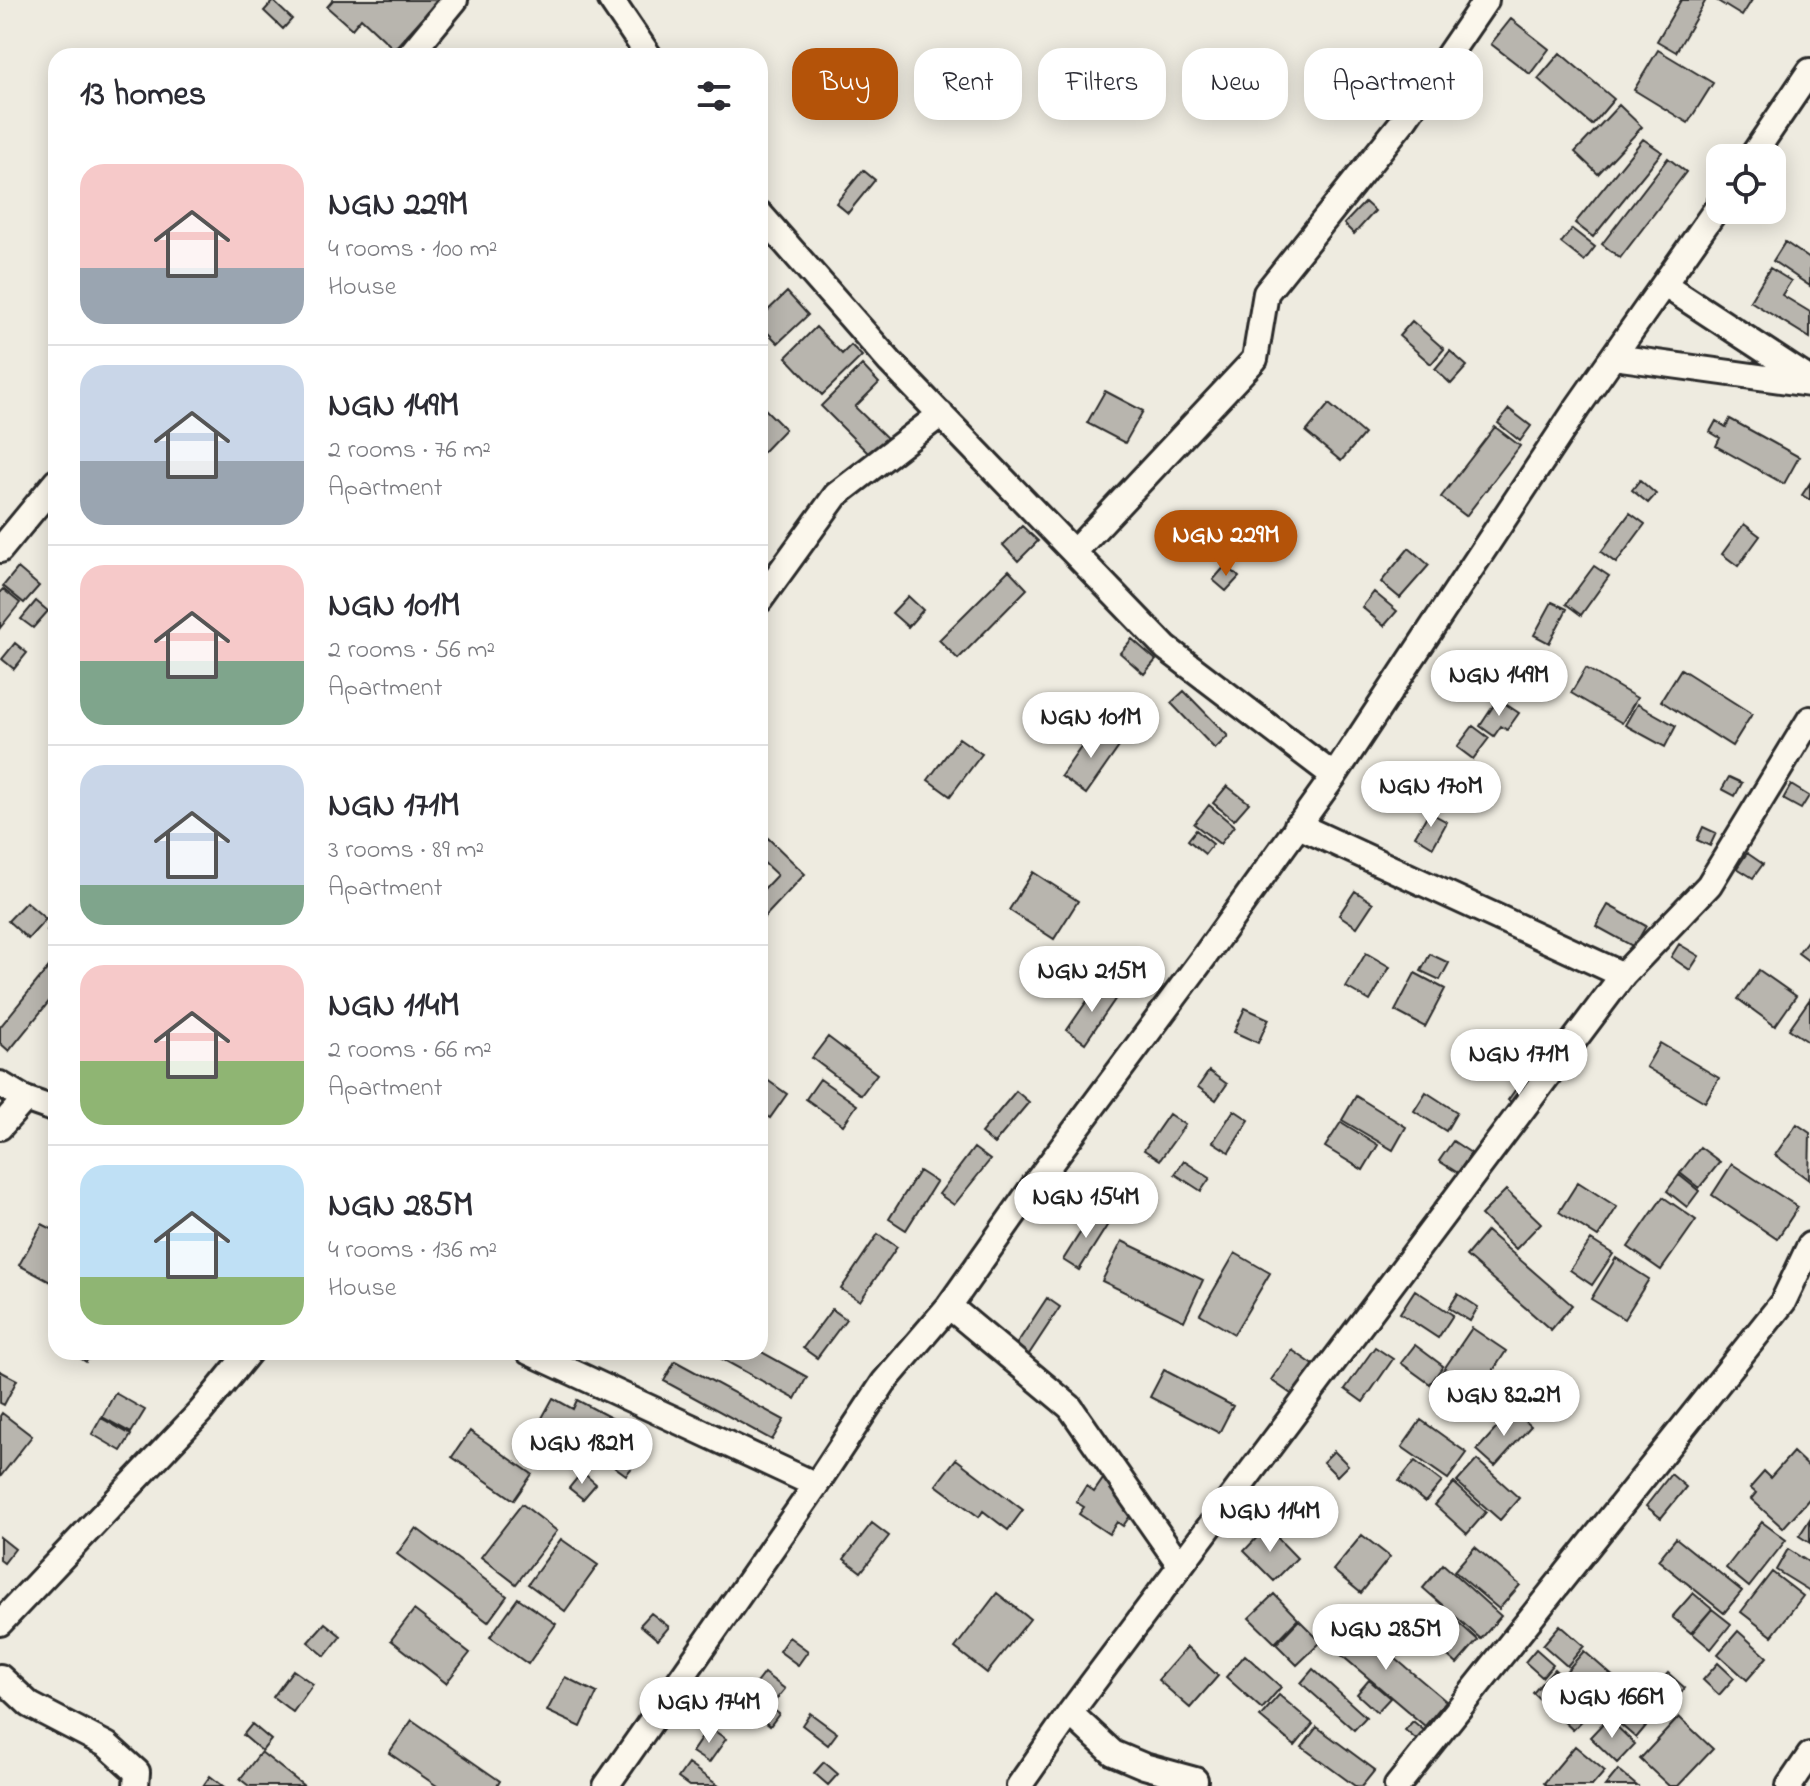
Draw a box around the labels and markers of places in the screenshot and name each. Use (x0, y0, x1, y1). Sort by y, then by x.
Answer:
pin: NGN 229M (1143, 510, 1309, 578)
pin: NGN 149M (1416, 650, 1582, 718)
pin: NGN 101M (1008, 692, 1174, 760)
pin: NGN 170M (1348, 761, 1514, 829)
pin: NGN 215M (1009, 946, 1175, 1014)
pin: NGN 171M (1436, 1029, 1602, 1097)
pin: NGN 154M (1003, 1172, 1169, 1240)
pin: NGN 82.2M (1412, 1370, 1596, 1438)
pin: NGN 182M (499, 1418, 665, 1486)
pin: NGN 114M (1187, 1486, 1353, 1554)
pin: NGN 285M (1303, 1604, 1469, 1672)
pin: NGN 166M (1529, 1672, 1695, 1740)
pin: NGN 174M (626, 1677, 792, 1745)

